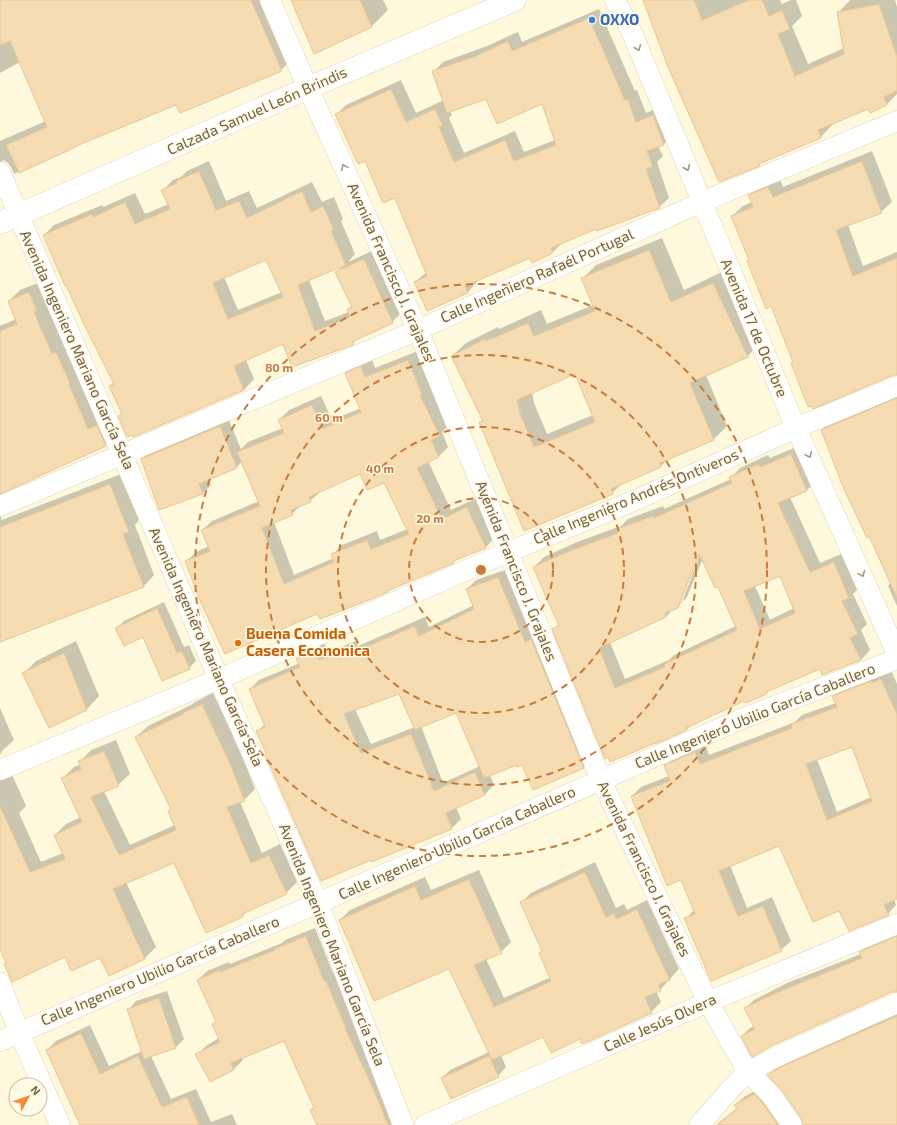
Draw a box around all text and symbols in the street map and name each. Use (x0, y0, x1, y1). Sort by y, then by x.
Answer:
place label: OXXO (600, 10, 639, 28)
marker: OXXO (587, 15, 597, 25)
one-way arrow (633, 44, 641, 51)
street label: Calzada Samuel León Brindis (164, 62, 349, 158)
one-way arrow (341, 163, 349, 171)
one-way arrow (683, 164, 691, 171)
street label: Avenida Francisco J. Grajales (343, 180, 439, 364)
street label: Calle Ingeniero Rafaél Portugal (437, 224, 637, 326)
street label: Avenida Ingeniero Mariano García Sela (17, 227, 139, 472)
street label: Avenida 17 de Octubre (718, 256, 792, 400)
text: 80 m (265, 360, 293, 374)
text: 60 m (315, 410, 343, 424)
street label: Calle Ingeniero Andrés Ontiveros (530, 445, 741, 548)
one-way arrow (804, 451, 812, 459)
text: 40 m (366, 461, 394, 475)
street label: Avenida Francisco J. Grajales (471, 478, 562, 664)
text: 20 m (416, 511, 444, 525)
street label: Avenida Ingeniero Mariano García Sela (146, 524, 268, 769)
centre of rings (474, 563, 488, 577)
one-way arrow (857, 571, 865, 578)
place label: Buena Comida Casera Econonica (246, 624, 370, 659)
marker: Buena Comida Casera Econonica (233, 638, 243, 648)
street label: Calle Ingeniero Ubilio García Caballero (632, 658, 877, 772)
street label: Avenida Francisco J. Grajales (594, 778, 695, 960)
street label: Calle Ingeniero Ubilio García Caballero (335, 781, 578, 903)
street label: Avenida Ingeniero Mariano García Sela (276, 821, 390, 1069)
street label: Calle Ingeniero Ubilio García Caballero (38, 911, 282, 1029)
street label: Calle Jesús Olvera (600, 989, 719, 1055)
north arrow (8, 1077, 48, 1117)
text: N (28, 1083, 43, 1097)

